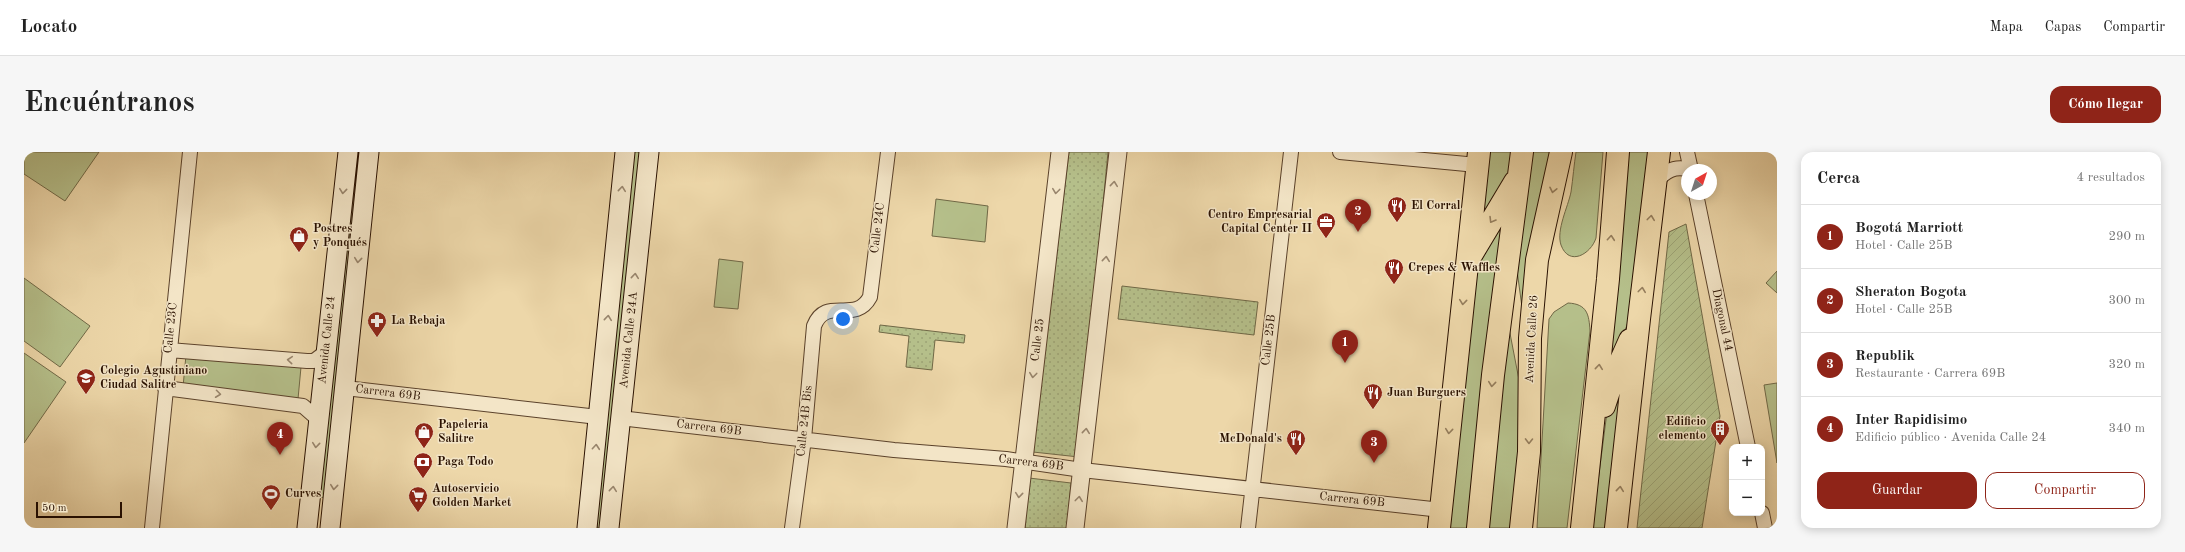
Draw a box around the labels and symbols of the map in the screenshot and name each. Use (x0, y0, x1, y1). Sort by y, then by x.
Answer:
north arrow (1681, 164, 1717, 200)
one-way arrow (1110, 181, 1119, 187)
one-way arrow (617, 186, 626, 192)
one-way arrow (1549, 187, 1557, 193)
one-way arrow (339, 188, 348, 194)
one-way arrow (1052, 188, 1061, 194)
restaurant icon: El Corral (1386, 195, 1408, 223)
pin: 2 (1345, 199, 1371, 232)
place label: El Corral (1411, 200, 1461, 212)
street label: Calle 24C (869, 202, 887, 254)
place label: Centro Empresarial Capital Center II (1208, 209, 1312, 235)
office icon: Centro Empresarial Capital Center II (1315, 211, 1337, 239)
one-way arrow (1646, 215, 1655, 221)
one-way arrow (1490, 216, 1497, 223)
place label: Postres y Ponqués (313, 223, 367, 249)
shop icon: Postres y Ponqués (288, 225, 310, 253)
one-way arrow (1607, 235, 1616, 241)
one-way arrow (1101, 256, 1110, 262)
one-way arrow (354, 257, 363, 263)
restaurant icon: Crepes & Waffles (1383, 257, 1405, 285)
place label: Crepes & Waffles (1408, 262, 1500, 274)
one-way arrow (631, 273, 640, 279)
one-way arrow (1637, 287, 1646, 293)
street label: Diagonal 44 (1709, 288, 1735, 353)
street label: Avenida Calle 24A (618, 291, 640, 389)
street label: Avenida Calle 24 (316, 295, 338, 385)
street label: Avenida Calle 26 (1524, 295, 1540, 383)
one-way arrow (1458, 299, 1467, 305)
street label: Calle 23C (162, 302, 180, 354)
your location (833, 309, 853, 329)
pharmacy icon: La Rebaja (366, 310, 388, 338)
street label: Calle 25B (1259, 314, 1278, 366)
place label: La Rebaja (391, 315, 445, 327)
one-way arrow (604, 315, 613, 321)
street label: Calle 25 (1028, 318, 1047, 362)
pin: 1 (1332, 330, 1358, 363)
one-way arrow (287, 356, 293, 365)
one-way arrow (1594, 364, 1603, 370)
place label: Colegio Agustiniano Ciudad Salitre (100, 365, 207, 391)
school or university icon: Colegio Agustiniano Ciudad Salitre (75, 367, 97, 395)
one-way arrow (1029, 372, 1038, 378)
one-way arrow (1488, 381, 1497, 387)
restaurant icon: Juan Burguers (1362, 382, 1384, 410)
street label: Carrera 69B (355, 383, 421, 403)
street label: Calle 24B Bis (795, 385, 815, 457)
place label: Juan Burguers (1387, 387, 1466, 399)
one-way arrow (214, 389, 221, 398)
place label: Edificio elemento (1659, 416, 1706, 442)
street label: Carrera 69B (676, 418, 742, 438)
building icon: Edificio elemento (1709, 418, 1731, 446)
place label: Papeleria Salitre (438, 419, 488, 445)
shop icon: Papeleria Salitre (413, 421, 435, 449)
pin: 4 (267, 422, 293, 455)
one-way arrow (1082, 428, 1091, 434)
restaurant icon: McDonald's (1285, 428, 1307, 456)
one-way arrow (1444, 428, 1453, 434)
pin: 3 (1361, 430, 1387, 463)
place label: McDonald's (1219, 433, 1282, 445)
one-way arrow (1525, 438, 1533, 444)
one-way arrow (312, 442, 321, 448)
one-way arrow (591, 444, 600, 450)
bank icon: Paga Todo (412, 451, 434, 479)
street label: Carrera 69B (998, 453, 1064, 473)
place label: Paga Todo (437, 456, 493, 468)
sports icon: Curves (260, 483, 282, 511)
place label: Autoservicio Golden Market (432, 483, 512, 509)
one-way arrow (330, 484, 339, 490)
supermarket icon: Autoservicio Golden Market (407, 485, 429, 513)
one-way arrow (609, 486, 618, 492)
one-way arrow (1616, 486, 1625, 492)
place label: Curves (285, 488, 321, 500)
street label: Carrera 69B (1319, 491, 1385, 509)
one-way arrow (1015, 492, 1024, 498)
one-way arrow (1074, 496, 1083, 502)
scale bar (36, 500, 122, 519)

